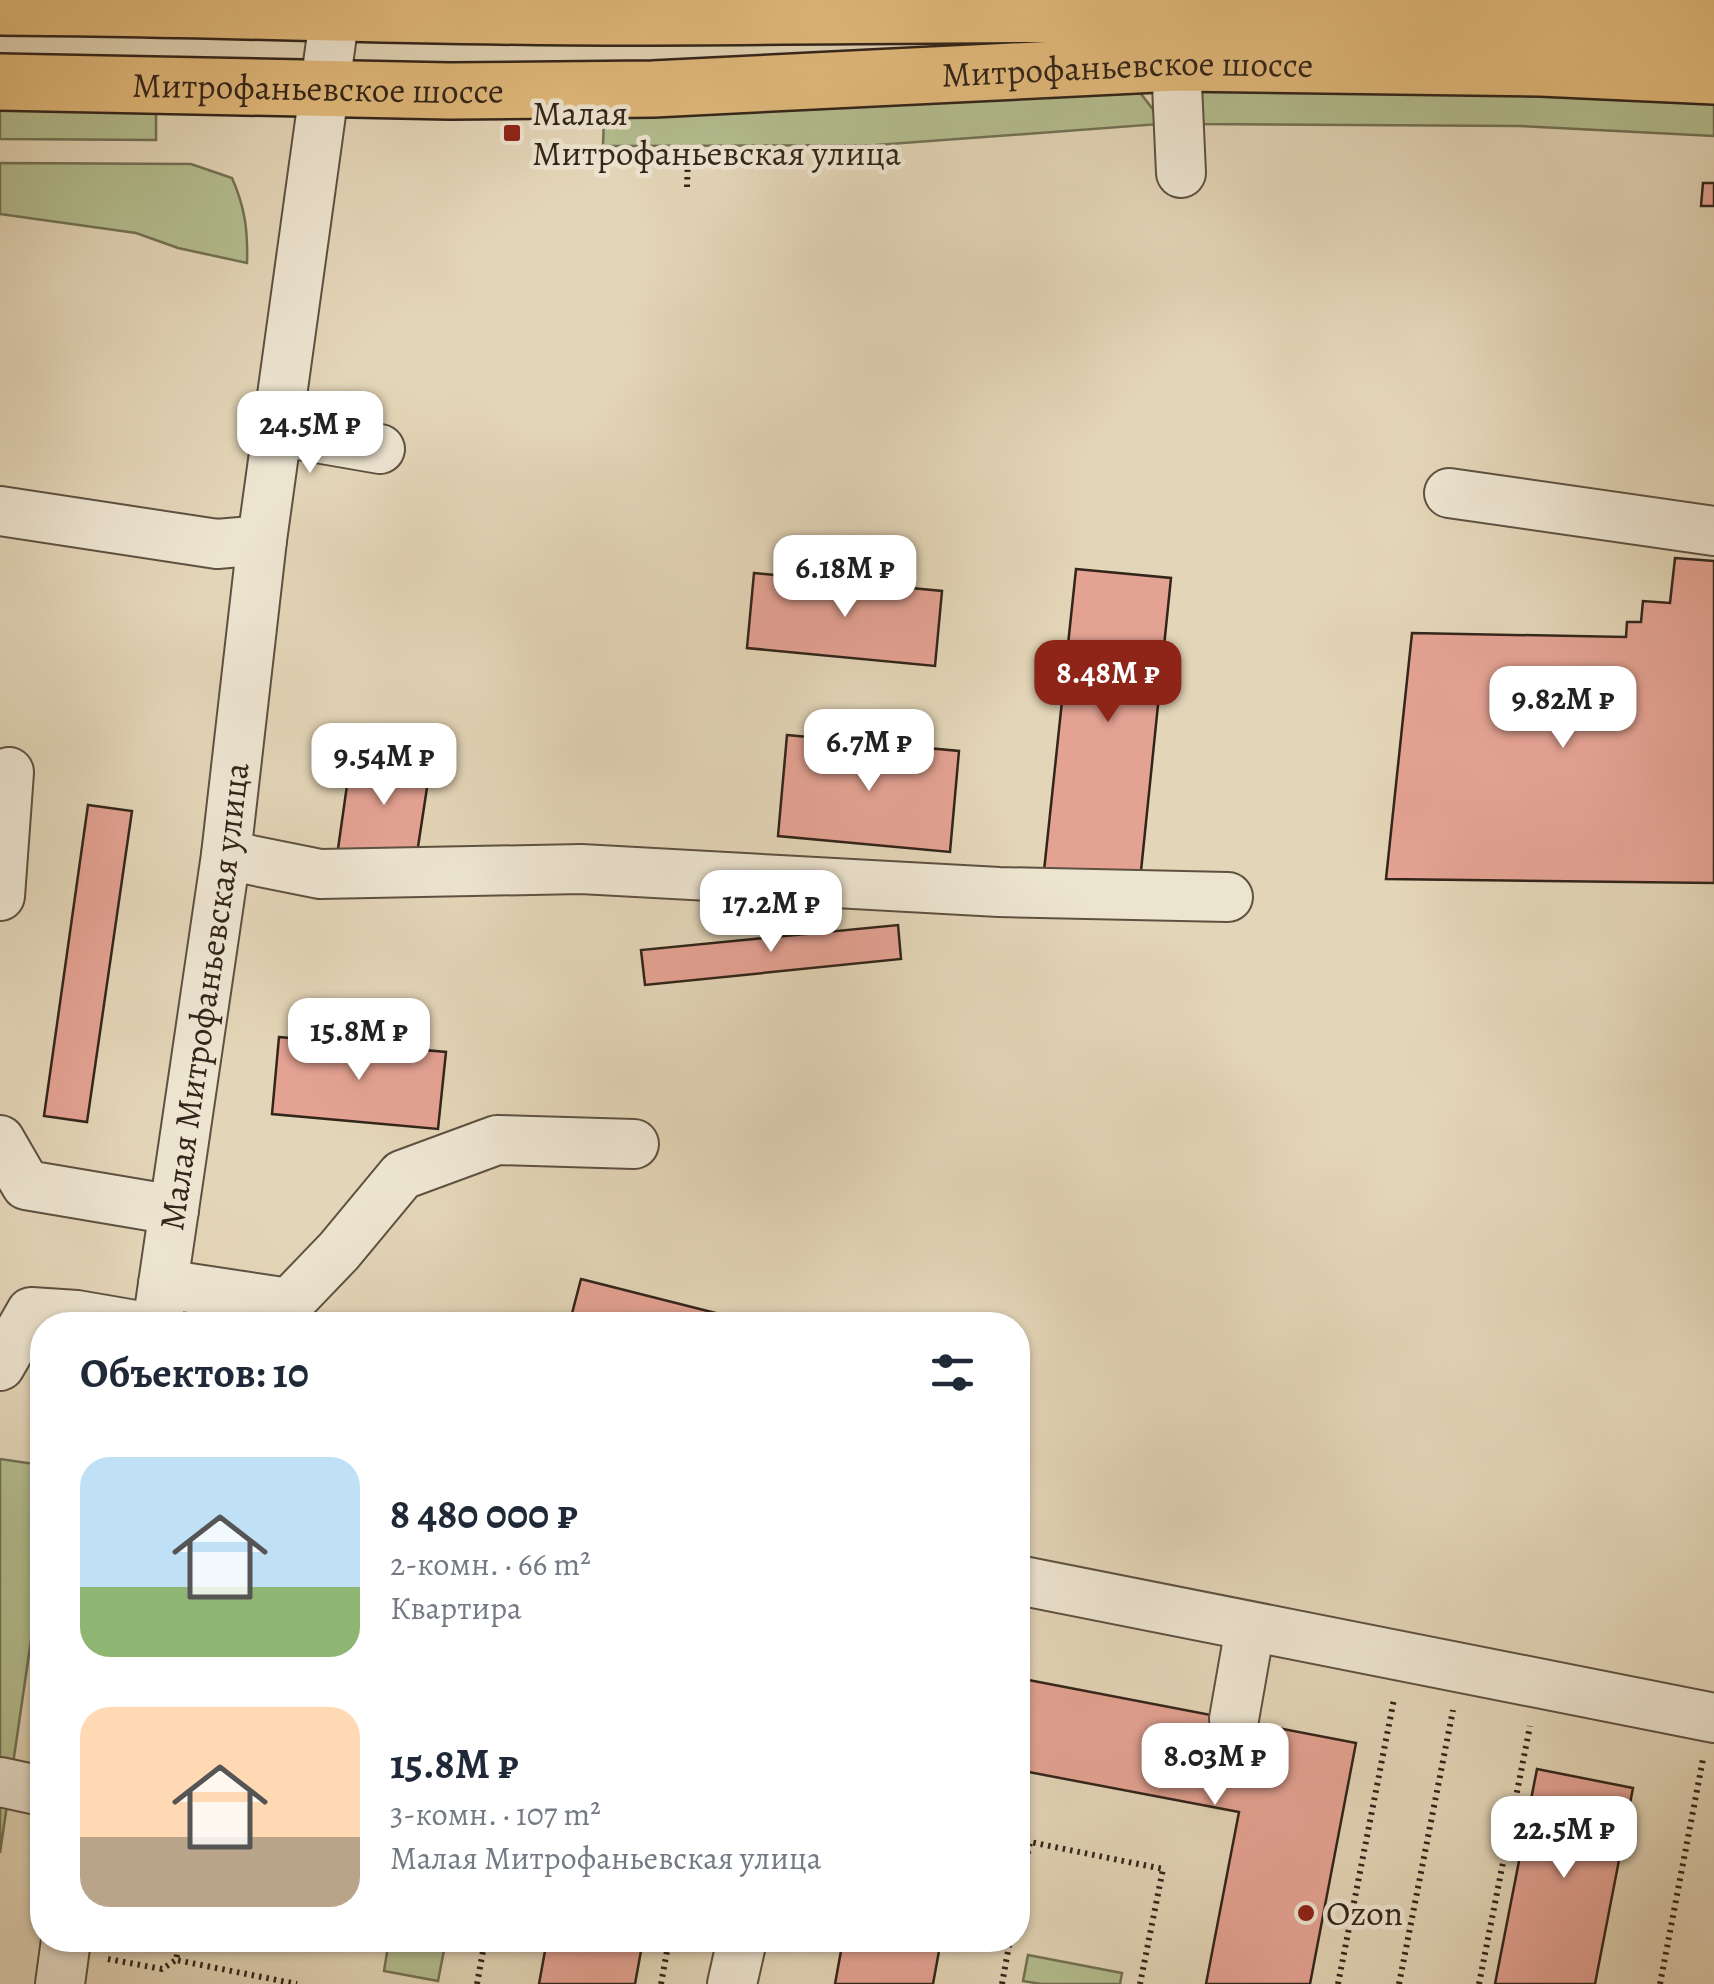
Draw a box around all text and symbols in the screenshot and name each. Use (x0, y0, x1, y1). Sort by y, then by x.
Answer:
street label: Митрофаньевское шоссе (940, 39, 1314, 99)
street label: Митрофаньевское шоссе (131, 61, 504, 115)
place label: Малая Митрофаньевская улица (532, 89, 901, 177)
marker: Малая Митрофаньевская улица (501, 122, 523, 144)
pin: 24.5M ₽ (218, 391, 402, 476)
text: 24.5M ₽ (259, 401, 361, 445)
pin: 6.18M ₽ (753, 535, 937, 620)
text: 6.18M ₽ (795, 545, 895, 589)
pin: 8.48M ₽ (1016, 640, 1200, 725)
text: 8.48M ₽ (1056, 650, 1160, 694)
pin: 9.82M ₽ (1471, 666, 1655, 751)
text: 9.82M ₽ (1511, 676, 1615, 720)
pin: 6.7M ₽ (788, 709, 950, 794)
text: 6.7M ₽ (826, 719, 912, 763)
pin: 9.54M ₽ (292, 723, 476, 808)
text: 9.54M ₽ (333, 733, 435, 777)
street label: Малая Митрофаньевская улица (147, 760, 260, 1234)
pin: 17.2M ₽ (679, 870, 863, 955)
text: 17.2M ₽ (722, 880, 820, 924)
pin: 15.8M ₽ (267, 998, 451, 1083)
text: 15.8M ₽ (310, 1008, 408, 1052)
text: Объектов: 10 (80, 1344, 309, 1401)
icon: filters (925, 1345, 980, 1400)
text: 8 480 000 ₽ (390, 1485, 578, 1542)
icon: home (160, 1497, 280, 1617)
text: 2-комн. · 66 m² (390, 1542, 591, 1586)
text: Квартира (390, 1586, 522, 1630)
pin: 8.03M ₽ (1123, 1723, 1307, 1808)
text: 8.03M ₽ (1164, 1733, 1266, 1777)
text: 15.8M ₽ (390, 1735, 519, 1792)
icon: home (160, 1747, 280, 1867)
text: 3-комн. · 107 m² (390, 1792, 601, 1836)
pin: 22.5M ₽ (1472, 1796, 1656, 1881)
text: 22.5M ₽ (1513, 1806, 1615, 1850)
text: Малая Митрофаньевская улица (390, 1836, 821, 1880)
place label: Ozon (1326, 1889, 1403, 1937)
marker: Ozon (1295, 1902, 1317, 1924)

